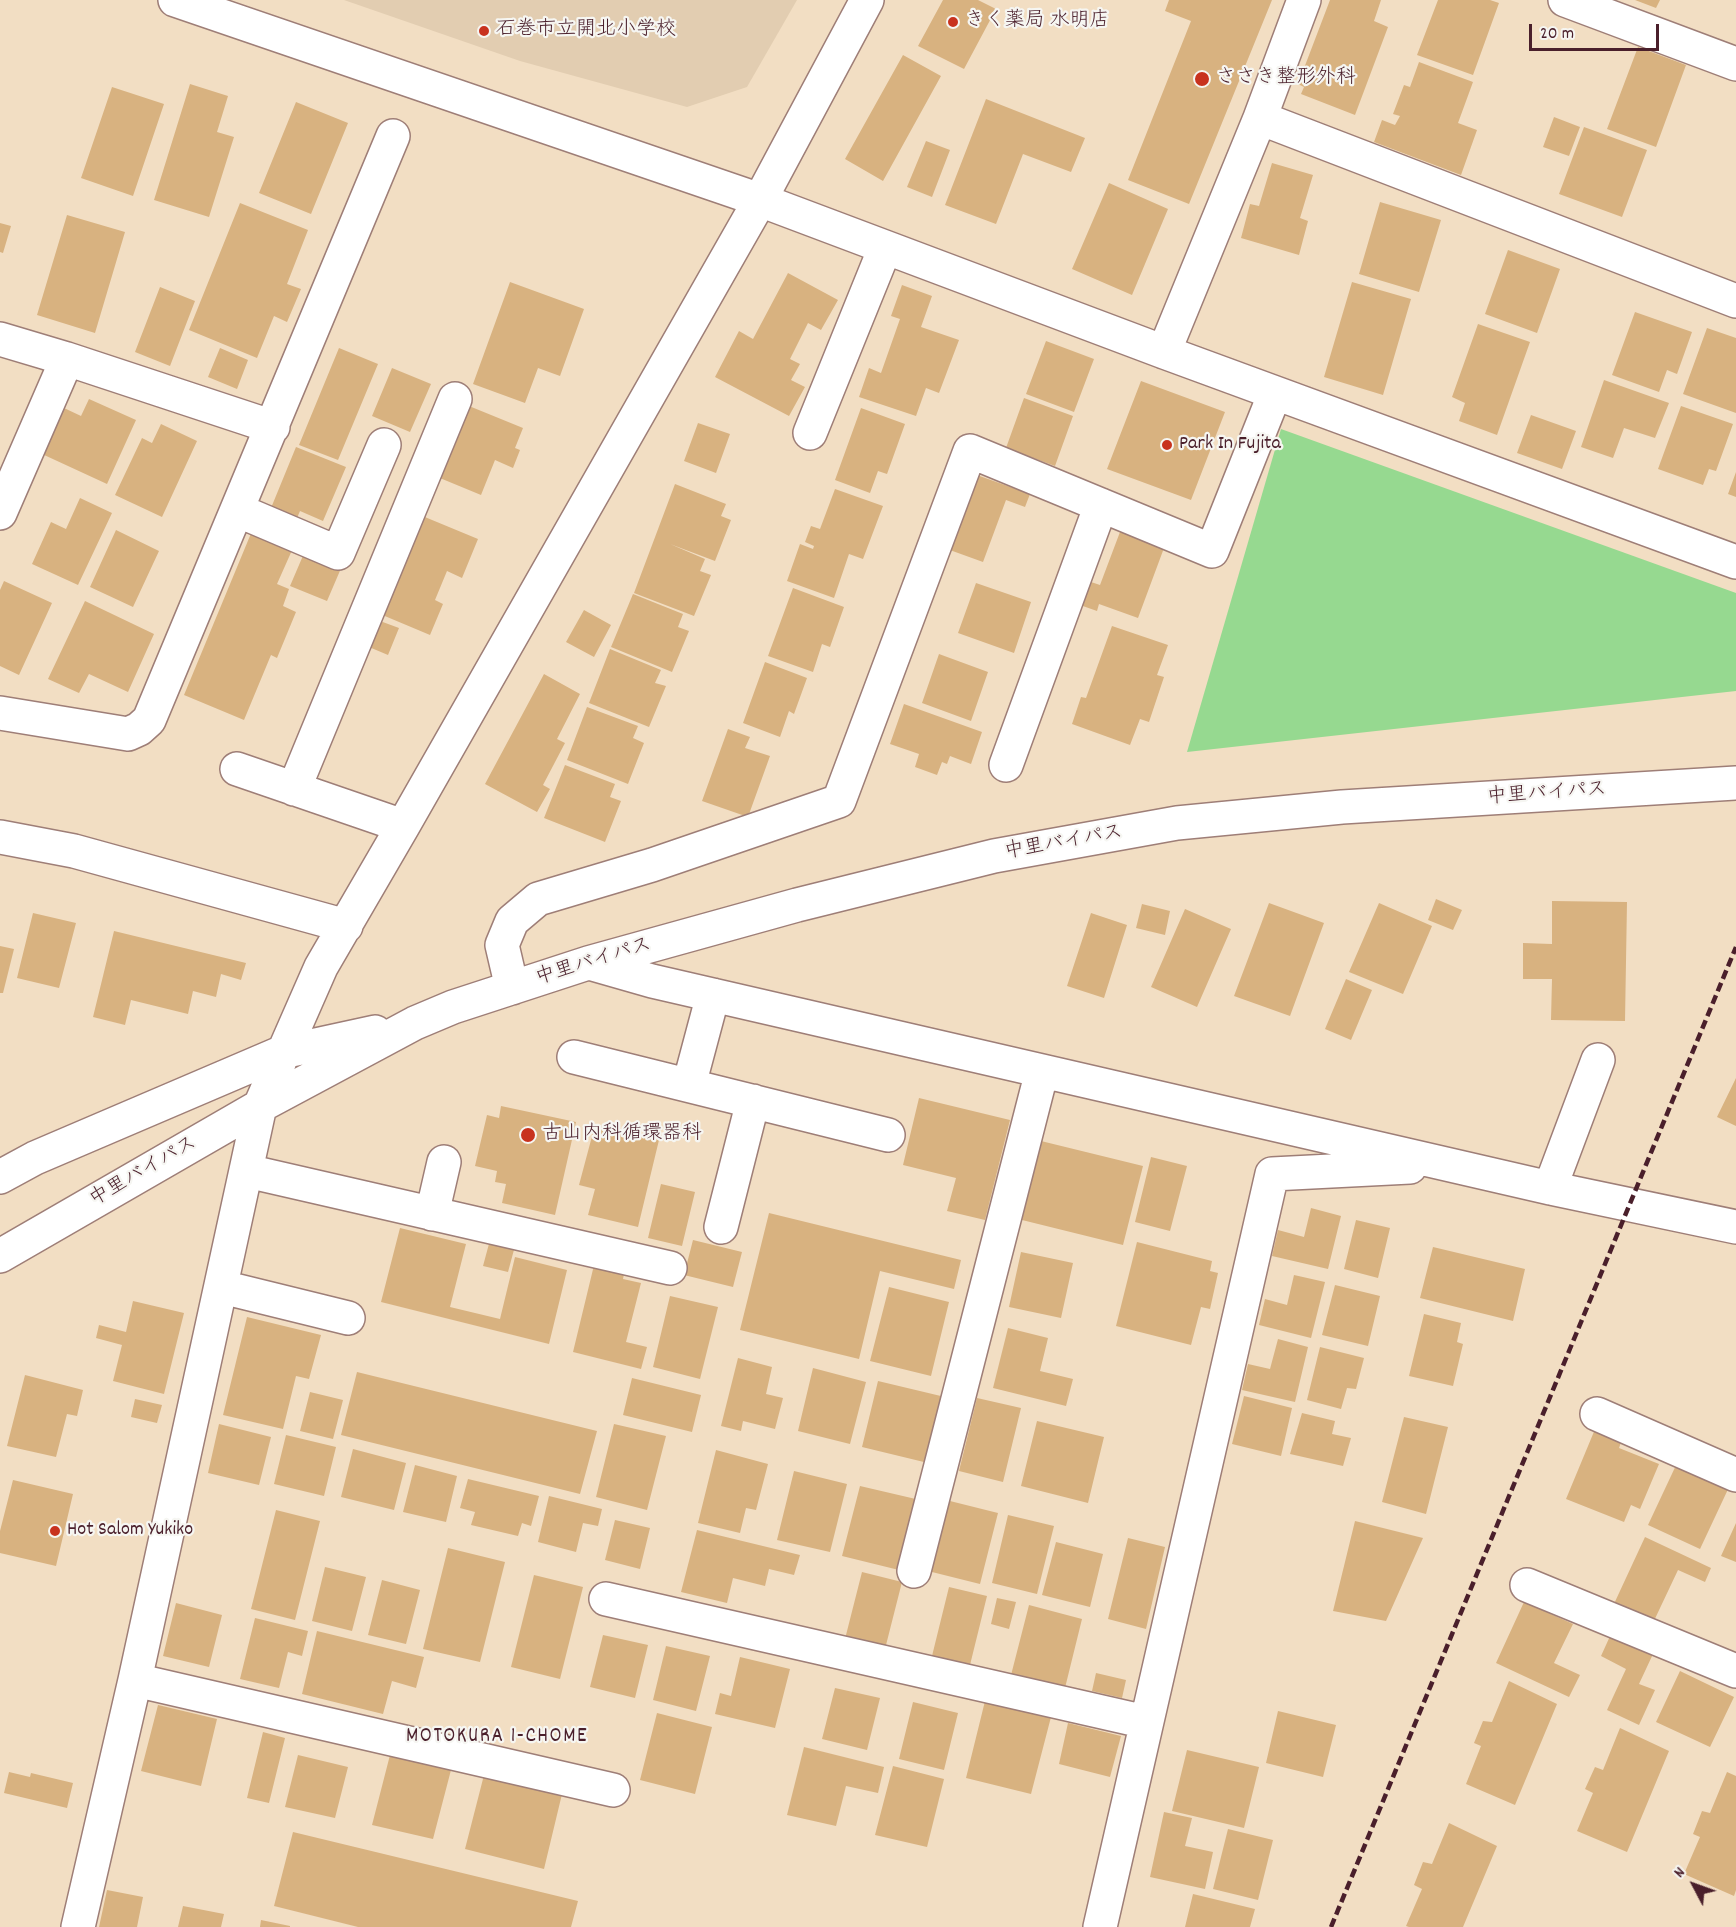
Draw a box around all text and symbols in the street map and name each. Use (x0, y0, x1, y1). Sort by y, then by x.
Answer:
place label: きく薬局 水明店 (965, 10, 1110, 34)
scale bar (1532, 12, 1662, 50)
marker: きく薬局 水明店 (946, 15, 960, 29)
place label: 石巻市立開北小学校 (496, 19, 676, 43)
text: 20 m (1540, 22, 1574, 47)
marker: 石巻市立開北小学校 (477, 24, 491, 38)
place label: ささき整形外科 (1216, 67, 1356, 91)
marker: ささき整形外科 (1193, 70, 1211, 88)
place label: Park In Fujita (1179, 433, 1281, 457)
marker: Park In Fujita (1160, 438, 1174, 452)
street label: 中里バイパス (1486, 779, 1608, 811)
street label: 中里バイパス (1003, 822, 1125, 866)
street label: 中里バイパス (533, 934, 655, 992)
place label: 古山内科循環器科 (542, 1123, 702, 1147)
marker: 古山内科循環器科 (519, 1126, 537, 1144)
street label: 中里バイパス (86, 1133, 202, 1213)
place label: Hot Salom Yukiko (67, 1519, 193, 1543)
marker: Hot Salom Yukiko (48, 1524, 62, 1538)
district label: MOTOKURA 1-CHOME (406, 1725, 588, 1751)
north arrow (1664, 1855, 1724, 1915)
text: N (1669, 1862, 1691, 1883)

